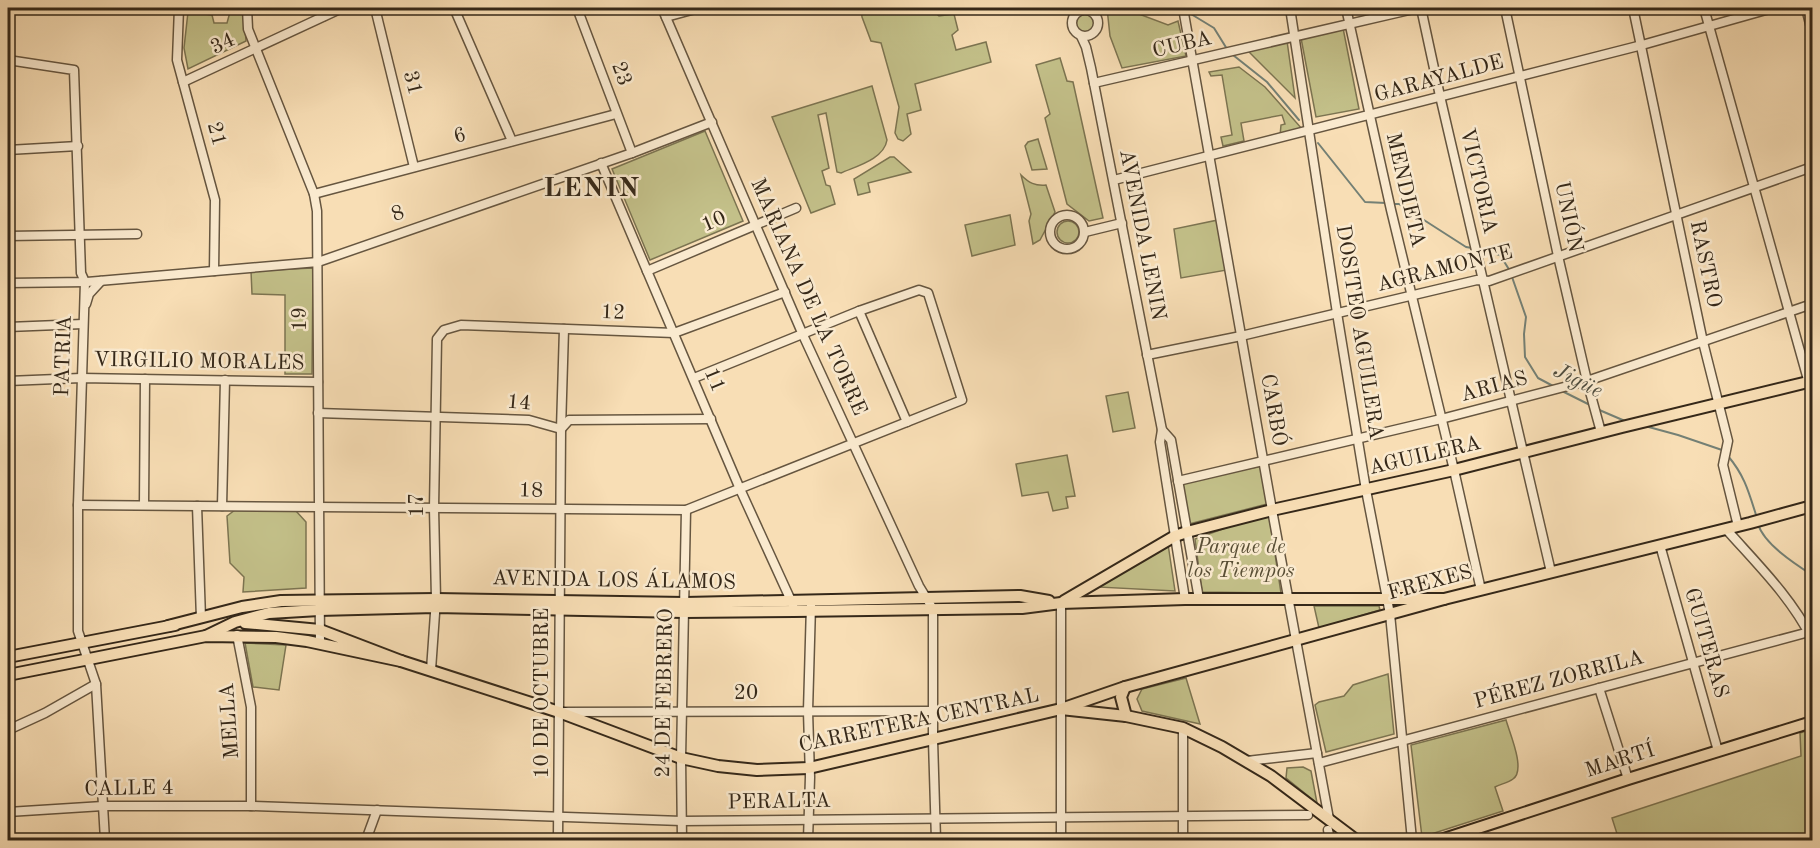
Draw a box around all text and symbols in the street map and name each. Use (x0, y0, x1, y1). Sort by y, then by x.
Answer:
street label: CUBA (1150, 28, 1214, 62)
street label: 34 (208, 29, 238, 59)
street label: GARAYALDE (1372, 52, 1506, 106)
street label: 23 (607, 59, 635, 89)
street label: 31 (399, 69, 425, 97)
street label: 21 (203, 120, 229, 148)
street label: 6 (451, 124, 469, 148)
street label: VICTORIA (1456, 126, 1500, 236)
street label: MENDIETA (1382, 131, 1428, 249)
street label: AVENIDA LENIN (1115, 148, 1169, 322)
district label: LENIN (543, 175, 641, 202)
street label: MARIANA DE LA TORRE (746, 175, 870, 419)
street label: UNIÓN (1550, 179, 1591, 254)
street label: 8 (389, 202, 407, 226)
street label: 10 (699, 208, 729, 236)
street label: RASTRO (1685, 218, 1725, 310)
street label: DOSITEO AGUILERA (1332, 223, 1386, 441)
street label: AGRAMONTE (1375, 242, 1515, 296)
street label: 12 (600, 302, 626, 324)
street label: 19 (290, 307, 311, 331)
street label: PATRIA (52, 315, 76, 397)
street label: VIRGILIO MORALES (93, 350, 305, 374)
water label: Jigüe (1550, 360, 1606, 402)
street label: 11 (700, 365, 728, 395)
street label: ARIAS (1458, 368, 1530, 406)
street label: CARBÓ (1256, 371, 1295, 448)
street label: 14 (506, 391, 532, 415)
street label: AGUILERA (1367, 433, 1483, 479)
street label: 18 (519, 480, 543, 502)
street label: 17 (407, 493, 428, 517)
park label: Parque de los Tiempos (1187, 537, 1295, 582)
street label: FREXES (1385, 562, 1475, 604)
street label: AVENIDA LOS ÁLAMOS (492, 564, 736, 594)
street label: GUITERAS (1680, 586, 1732, 700)
street label: 10 DE OCTUBRE (532, 607, 553, 779)
street label: 24 DE FEBRERO (653, 608, 677, 778)
street label: PÉREZ ZORRILA (1471, 643, 1646, 713)
street label: MELLA (217, 682, 243, 760)
street label: 20 (734, 683, 758, 704)
street label: CARRETERA CENTRAL (797, 685, 1041, 757)
street label: MARTÍ (1581, 736, 1657, 782)
street label: CALLE 4 (84, 778, 174, 800)
street label: PERALTA (727, 791, 831, 813)

